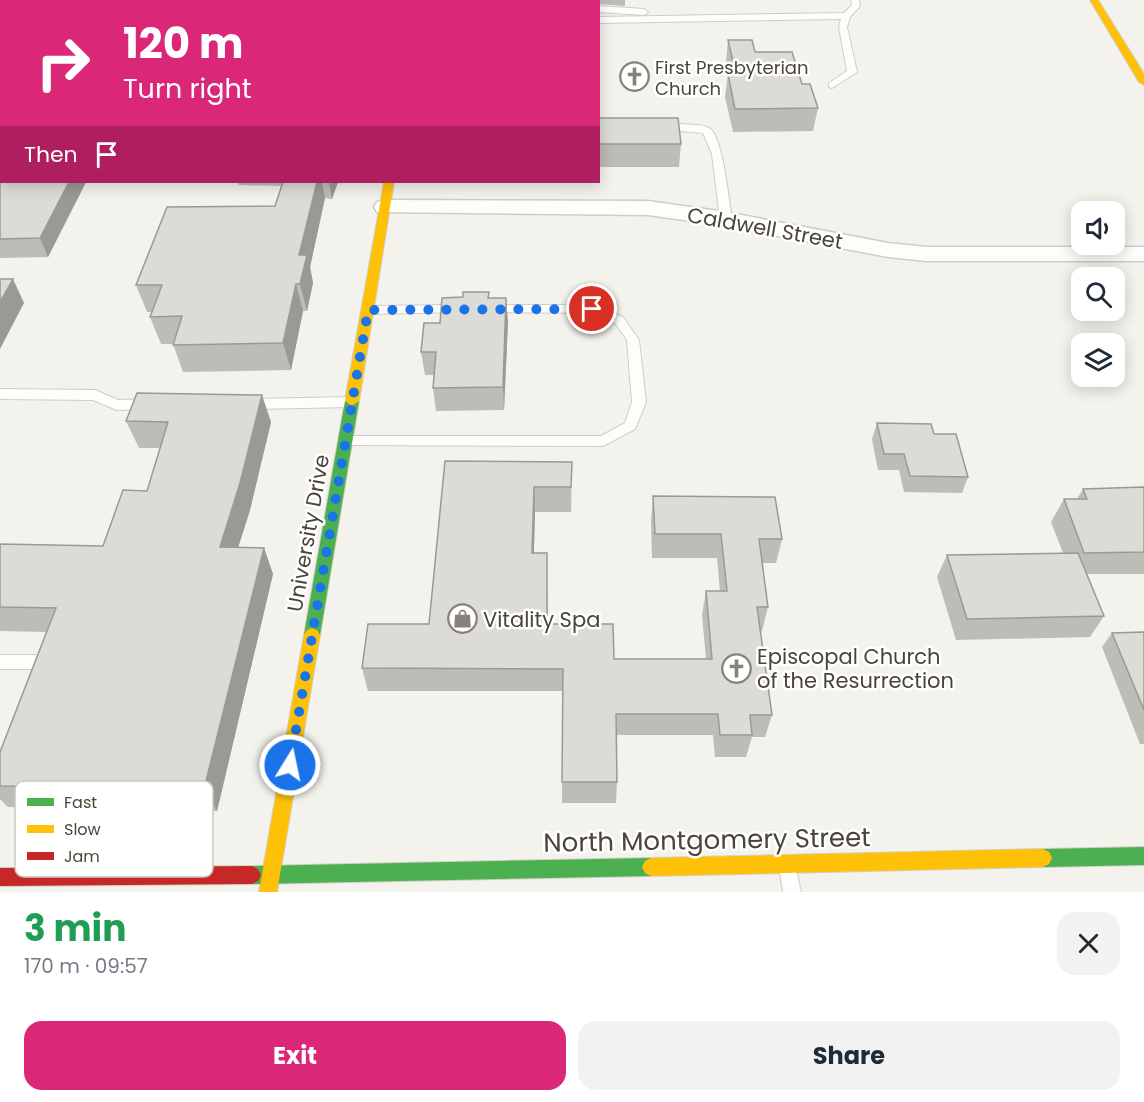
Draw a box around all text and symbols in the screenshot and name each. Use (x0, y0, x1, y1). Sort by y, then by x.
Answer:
text: 120 m (123, 14, 244, 73)
icon: right (24, 24, 102, 102)
place label: First Presbyterian Church (655, 55, 809, 101)
church icon: First Presbyterian Church (618, 61, 650, 93)
text: Turn right (123, 70, 252, 107)
icon: arrive (90, 138, 123, 171)
text: Then (24, 139, 78, 170)
street label: Caldwell Street (685, 200, 845, 256)
map controls (1071, 201, 1125, 387)
button: sound (1071, 201, 1125, 255)
button: search (1071, 267, 1125, 321)
pin (566, 283, 617, 334)
icon: arrive (575, 292, 608, 325)
button: layers (1071, 333, 1125, 387)
street label: University Drive (280, 452, 336, 614)
shop icon: Vitality Spa (446, 603, 478, 635)
place label: Vitality Spa (483, 605, 600, 634)
place label: Episcopal Church of the Resurrection (757, 642, 954, 695)
church icon: Episcopal Church of the Resurrection (720, 652, 752, 684)
position arrow (258, 733, 322, 797)
legend (15, 781, 213, 877)
text: Fast (64, 791, 97, 814)
text: Slow (64, 818, 101, 841)
street label: North Montgomery Street (543, 819, 871, 861)
text: Jam (64, 845, 100, 868)
text: 3 min (24, 903, 126, 954)
button: close (1057, 912, 1120, 975)
text: 170 m · 09:57 (24, 952, 148, 980)
button: Exit (24, 1021, 566, 1090)
button: Share (578, 1021, 1120, 1090)

